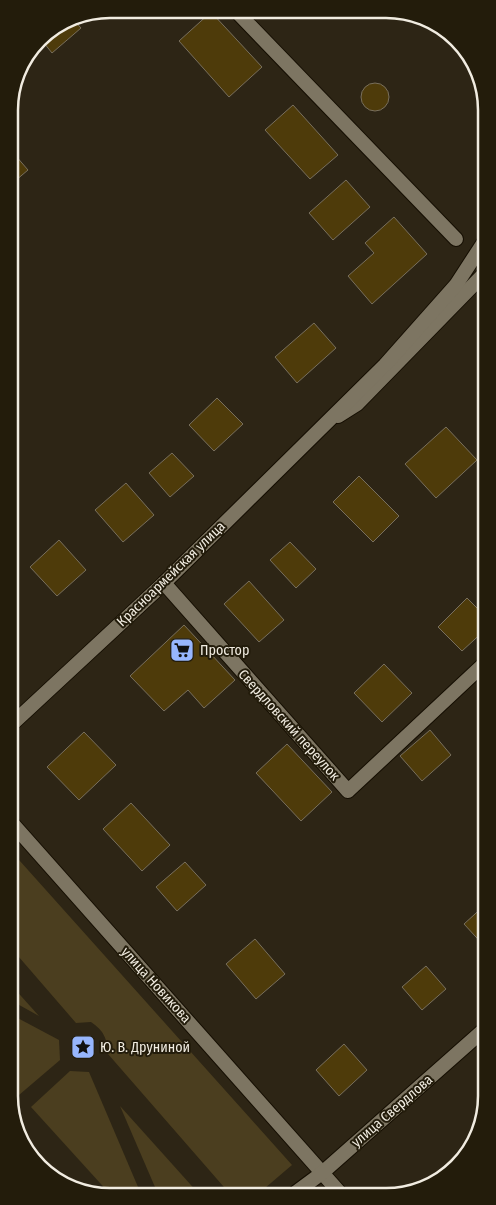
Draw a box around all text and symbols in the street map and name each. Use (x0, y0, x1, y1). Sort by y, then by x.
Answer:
street label: Красноармейская улица (113, 518, 229, 630)
supermarket icon: Простор (169, 637, 195, 663)
place label: Простор (200, 642, 249, 659)
street label: Свердловский переулок (235, 666, 344, 784)
street label: улица Новикова (117, 944, 195, 1027)
place icon: Ю. В. Друниной (70, 1034, 96, 1060)
place label: Ю. В. Друниной (100, 1039, 190, 1056)
street label: улица Свердлова (348, 1071, 436, 1151)

